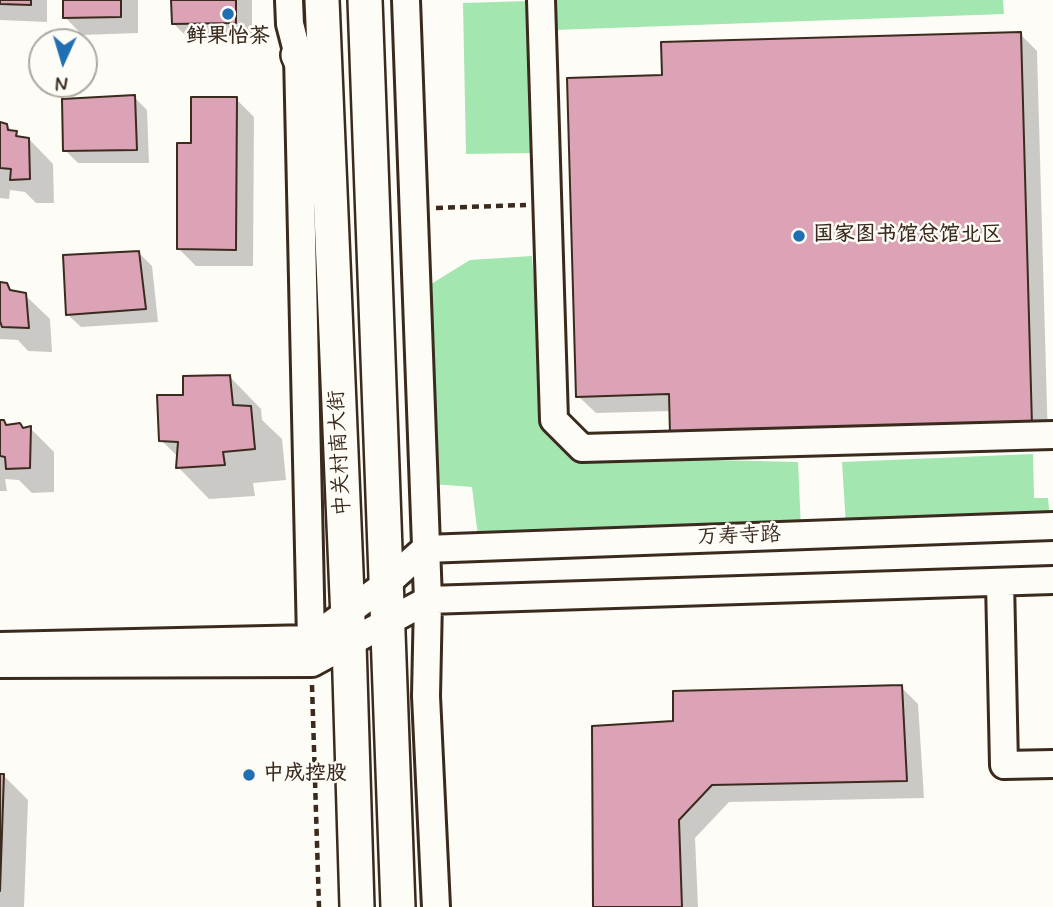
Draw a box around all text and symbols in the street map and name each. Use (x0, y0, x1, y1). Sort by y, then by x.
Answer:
marker: 鲜果怡茶 (220, 6, 236, 22)
place label: 鲜果怡茶 (186, 25, 270, 51)
north arrow (28, 28, 98, 98)
text: N (54, 70, 69, 95)
place label: 国家图书馆总馆北区 (813, 223, 1002, 249)
marker: 国家图书馆总馆北区 (791, 228, 807, 244)
street label: 中关村南大街 (325, 389, 357, 517)
street label: 万寿寺路 (697, 523, 781, 551)
place label: 中成控股 (263, 762, 347, 788)
marker: 中成控股 (241, 767, 257, 783)

